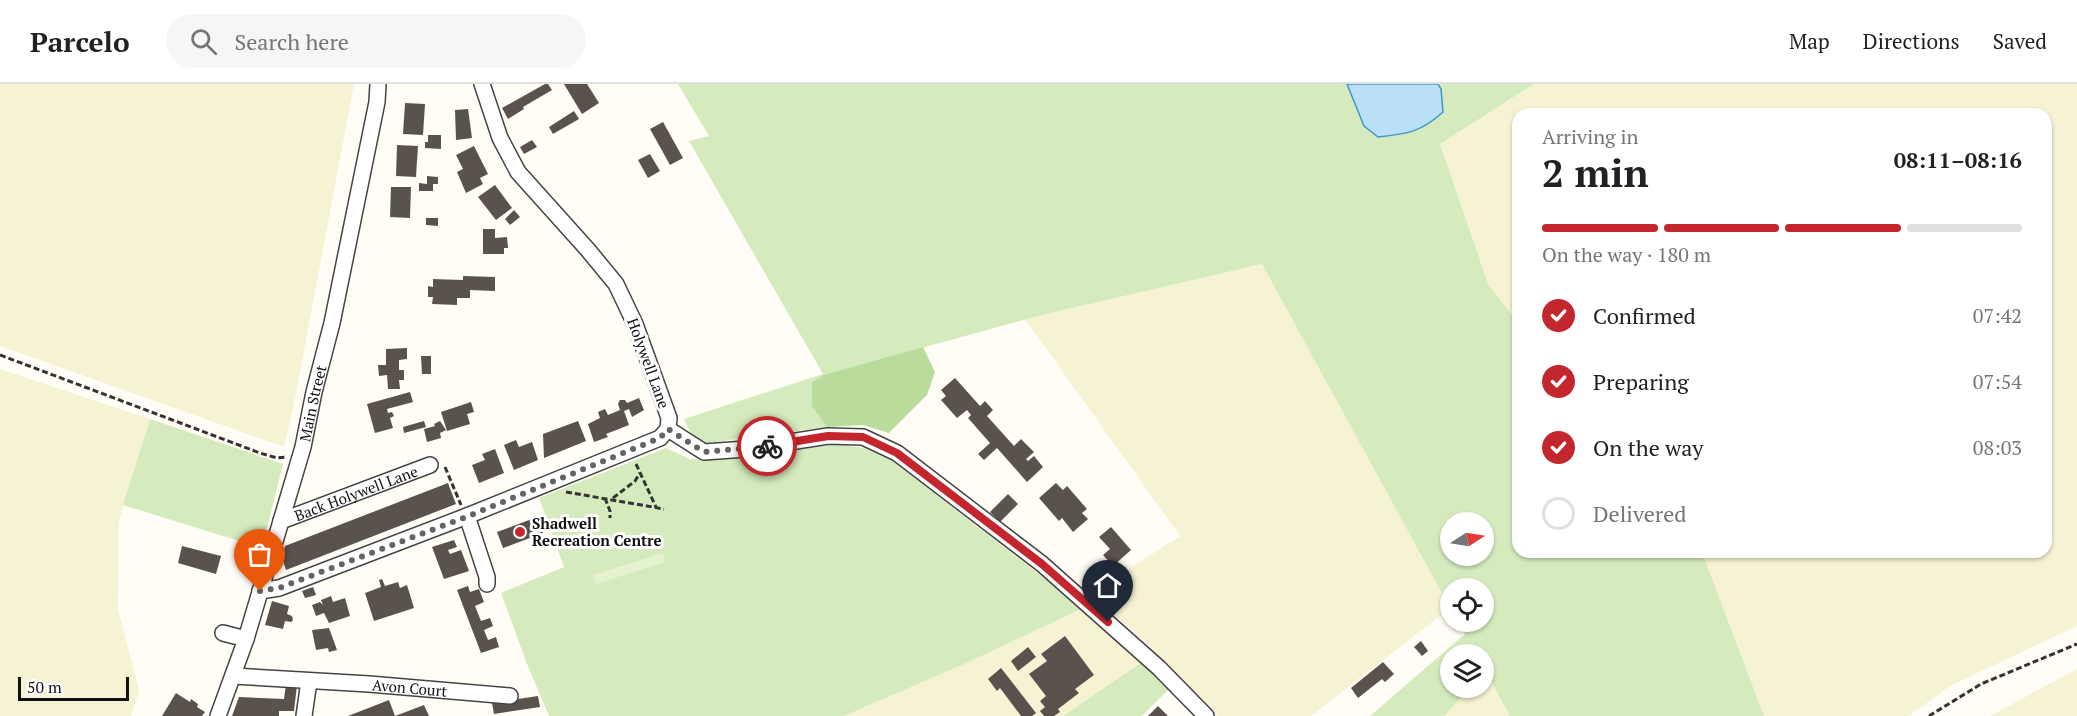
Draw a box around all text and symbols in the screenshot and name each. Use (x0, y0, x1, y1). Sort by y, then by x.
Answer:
search box (166, 14, 586, 68)
text: Parcelo (30, 23, 130, 60)
icon: search (187, 25, 220, 58)
text: Search here (235, 27, 349, 56)
text: Map (1789, 27, 1830, 55)
text: Directions (1863, 27, 1960, 55)
text: Saved (1993, 27, 2047, 55)
text: Arriving in (1542, 123, 1638, 150)
text: 08:11–08:16 (1894, 145, 2022, 174)
text: 2 min (1542, 146, 1649, 198)
text: On the way · 180 m (1542, 241, 1711, 268)
icon: check (1542, 299, 1575, 332)
text: Confirmed (1593, 301, 1696, 330)
text: 07:42 (1973, 302, 2022, 329)
street label: Holywell Lane (623, 315, 675, 411)
street label: Main Street (294, 362, 331, 443)
icon: check (1542, 365, 1575, 398)
text: Preparing (1593, 367, 1689, 396)
text: 07:54 (1973, 368, 2022, 395)
courier (737, 416, 797, 476)
icon: bike (751, 430, 784, 463)
icon: check (1542, 431, 1575, 464)
text: On the way (1593, 433, 1703, 462)
text: 08:03 (1973, 434, 2022, 461)
street label: Back Holywell Lane (291, 461, 420, 525)
text: Delivered (1593, 499, 1686, 528)
north arrow (1440, 512, 1494, 566)
map controls (1440, 512, 1494, 698)
place label: Shadwell Recreation Centre (532, 513, 662, 550)
marker: Shadwell Recreation Centre (513, 525, 527, 539)
pin (234, 529, 285, 591)
icon: bag (243, 538, 276, 571)
pin (1082, 560, 1133, 622)
icon: home (1091, 569, 1124, 602)
button: locate (1440, 578, 1494, 632)
button: layers (1440, 644, 1494, 698)
scale bar (18, 674, 129, 702)
street label: Avon Court (371, 674, 448, 701)
text: 50 m (27, 676, 62, 698)

